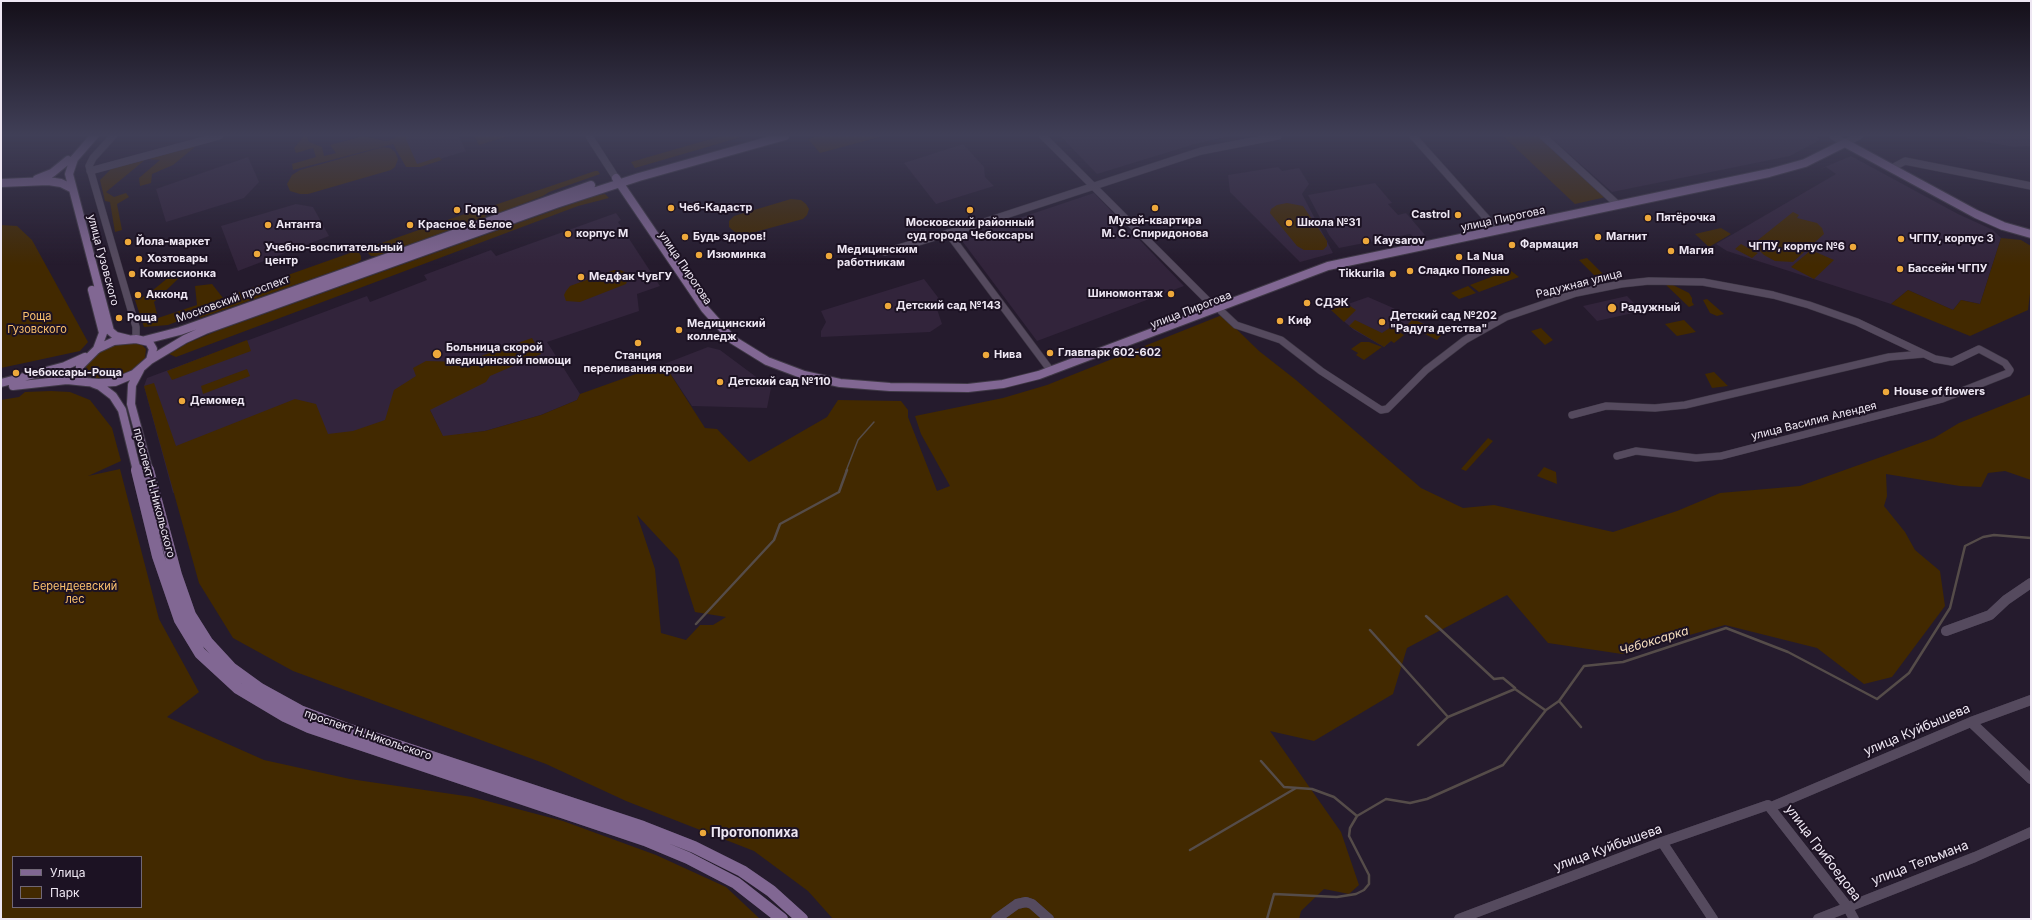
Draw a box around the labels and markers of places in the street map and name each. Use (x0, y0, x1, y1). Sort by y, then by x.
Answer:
place label: Чеб-Кадастр (679, 201, 752, 215)
place label: Горка (465, 203, 497, 217)
marker: Чеб-Кадастр (666, 203, 676, 213)
marker: Музей-квартира М. С. Спиридонова (1150, 203, 1160, 213)
marker: Горка (452, 205, 462, 215)
marker: Московский районный суд города Чебоксары (965, 205, 975, 215)
place label: Castrol (1411, 208, 1450, 222)
marker: Castrol (1453, 210, 1463, 220)
place label: Пятёрочка (1656, 211, 1716, 225)
marker: Пятёрочка (1643, 213, 1653, 223)
place label: Музей-квартира М. С. Спиридонова (1102, 214, 1208, 240)
place label: Московский районный суд города Чебоксары (906, 216, 1034, 242)
place label: Школа №31 (1297, 216, 1360, 230)
place label: Антанта (276, 218, 322, 232)
place label: Красное & Белое (418, 218, 512, 232)
marker: Школа №31 (1284, 218, 1294, 228)
marker: Антанта (263, 220, 273, 230)
marker: Красное & Белое (405, 220, 415, 230)
place label: корпус М (576, 227, 628, 241)
marker: корпус М (563, 229, 573, 239)
place label: Будь здоров! (693, 230, 766, 244)
place label: Магнит (1606, 230, 1647, 244)
marker: Будь здоров! (680, 232, 690, 242)
marker: Магнит (1593, 232, 1603, 242)
place label: ЧГПУ, корпус 3 (1909, 232, 1994, 246)
place label: Kaysarov (1374, 234, 1425, 248)
marker: ЧГПУ, корпус 3 (1896, 234, 1906, 244)
place label: Йола-маркет (136, 235, 210, 249)
marker: Kaysarov (1361, 236, 1371, 246)
marker: Йола-маркет (123, 237, 133, 247)
place label: Фармация (1520, 238, 1578, 252)
marker: Фармация (1507, 240, 1517, 250)
place label: ЧГПУ, корпус №6 (1748, 240, 1845, 254)
place label: Учебно-воспитательный центр (265, 241, 403, 267)
marker: ЧГПУ, корпус №6 (1848, 242, 1858, 252)
place label: Медицинским работникам (837, 243, 918, 269)
place label: Магия (1679, 244, 1714, 258)
marker: Магия (1666, 246, 1676, 256)
place label: Изюминка (707, 248, 766, 262)
marker: Учебно-воспитательный центр (252, 249, 262, 259)
marker: Изюминка (694, 250, 704, 260)
place label: La Nua (1467, 250, 1504, 264)
marker: Медицинским работникам (824, 251, 834, 261)
place label: Хозтовары (147, 252, 208, 266)
marker: La Nua (1454, 252, 1464, 262)
marker: Хозтовары (134, 254, 144, 264)
place label: Бассейн ЧГПУ (1908, 262, 1987, 276)
place label: Сладко Полезно (1418, 264, 1509, 278)
marker: Бассейн ЧГПУ (1895, 264, 1905, 274)
marker: Сладко Полезно (1405, 266, 1415, 276)
place label: Комиссионка (140, 267, 216, 281)
place label: Tikkurila (1338, 267, 1385, 281)
marker: Комиссионка (127, 269, 137, 279)
marker: Tikkurila (1388, 269, 1398, 279)
place label: Медфак ЧувГУ (589, 270, 672, 284)
marker: Медфак ЧувГУ (576, 272, 586, 282)
place label: Шиномонтаж (1088, 287, 1163, 301)
place label: Акконд (146, 288, 188, 302)
marker: Шиномонтаж (1166, 289, 1176, 299)
marker: Акконд (133, 290, 143, 300)
place label: СДЭК (1315, 296, 1349, 310)
marker: СДЭК (1302, 298, 1312, 308)
place label: Детский сад №143 (896, 299, 1001, 313)
marker: Детский сад №143 (883, 301, 893, 311)
place label: Радужный (1621, 301, 1680, 315)
marker: Радужный (1606, 302, 1618, 314)
place label: Детский сад №202 "Радуга детства" (1390, 309, 1497, 335)
place label: Роща (127, 311, 157, 325)
marker: Роща (114, 313, 124, 323)
place label: Киф (1288, 314, 1311, 328)
marker: Киф (1275, 316, 1285, 326)
place label: Медицинский колледж (687, 317, 765, 343)
marker: Детский сад №202 "Радуга детства" (1377, 317, 1387, 327)
marker: Медицинский колледж (674, 325, 684, 335)
marker: Станция переливания крови (633, 338, 643, 348)
place label: Больница скорой медицинской помощи (446, 341, 571, 367)
place label: Главпарк 602-602 (1058, 346, 1161, 360)
marker: Больница скорой медицинской помощи (431, 348, 443, 360)
place label: Нива (994, 348, 1022, 362)
marker: Главпарк 602-602 (1045, 348, 1055, 358)
place label: Станция переливания крови (584, 349, 692, 375)
marker: Нива (981, 350, 991, 360)
place label: Чебоксары-Роща (24, 366, 122, 380)
marker: Чебоксары-Роща (11, 368, 21, 378)
place label: Детский сад №110 (728, 375, 831, 389)
marker: Детский сад №110 (715, 377, 725, 387)
place label: House of flowers (1894, 385, 1985, 399)
marker: House of flowers (1881, 387, 1891, 397)
place label: Демомед (190, 394, 245, 408)
marker: Демомед (177, 396, 187, 406)
place label: Протопопиха (711, 825, 798, 841)
marker: Протопопиха (698, 828, 708, 838)

